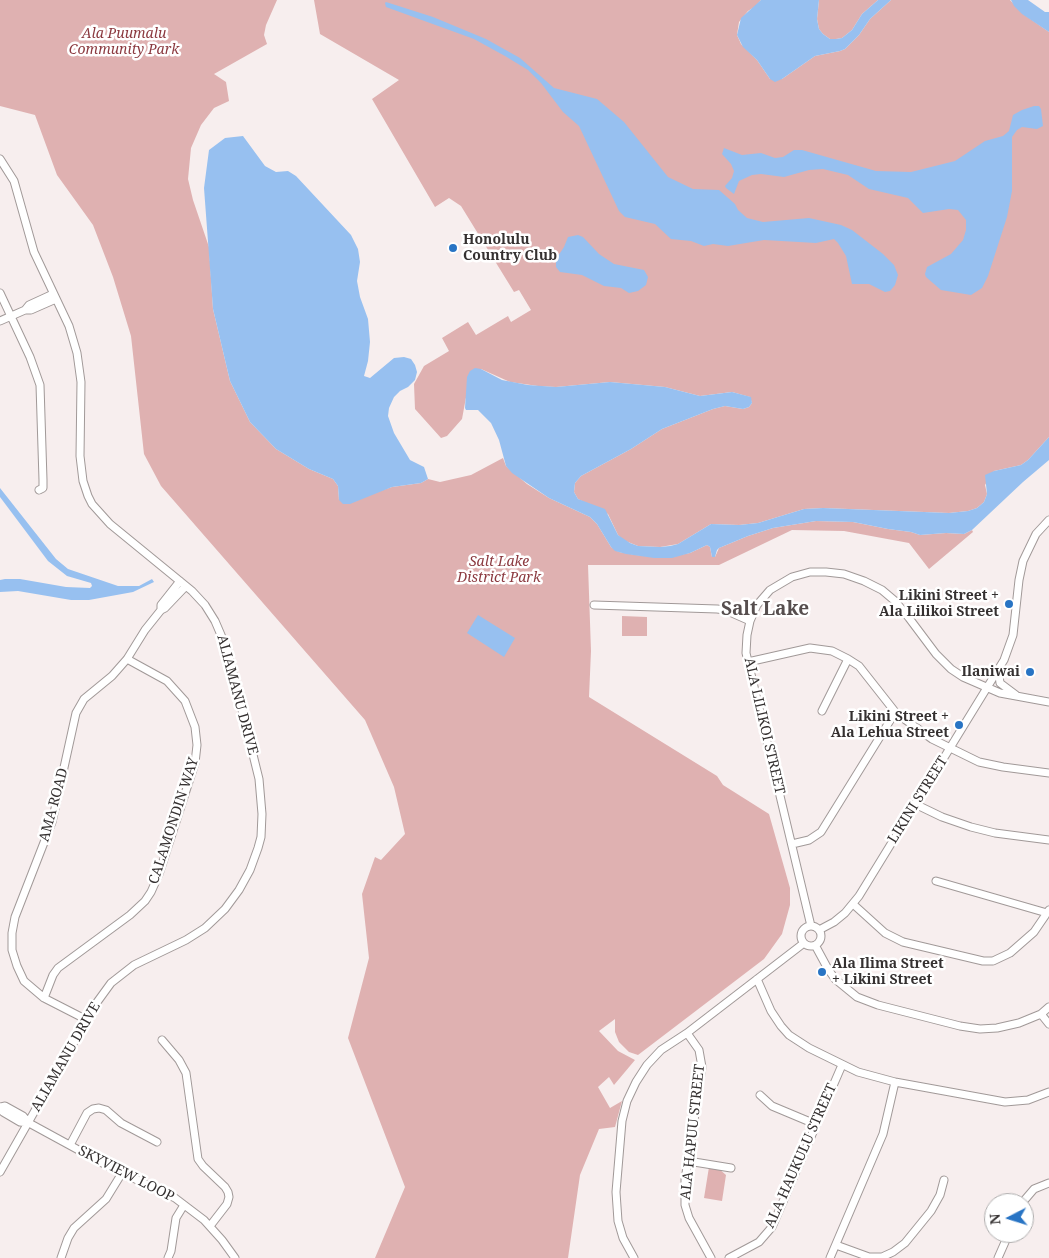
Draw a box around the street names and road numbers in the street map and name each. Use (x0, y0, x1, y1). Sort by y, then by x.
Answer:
street label: ALIAMANU DRIVE (213, 633, 261, 757)
street label: ALA LILIKOI STREET (740, 656, 788, 796)
street label: LIKINI STREET (885, 753, 951, 847)
street label: CALAMONDIN WAY (146, 756, 202, 886)
street label: AMA ROAD (36, 766, 72, 844)
street label: ALIAMANU DRIVE (28, 999, 104, 1115)
street label: ALA HAPUU STREET (678, 1063, 708, 1201)
street label: ALA HAUKULU STREET (762, 1081, 840, 1231)
street label: SKYVIEW LOOP (75, 1143, 177, 1205)

